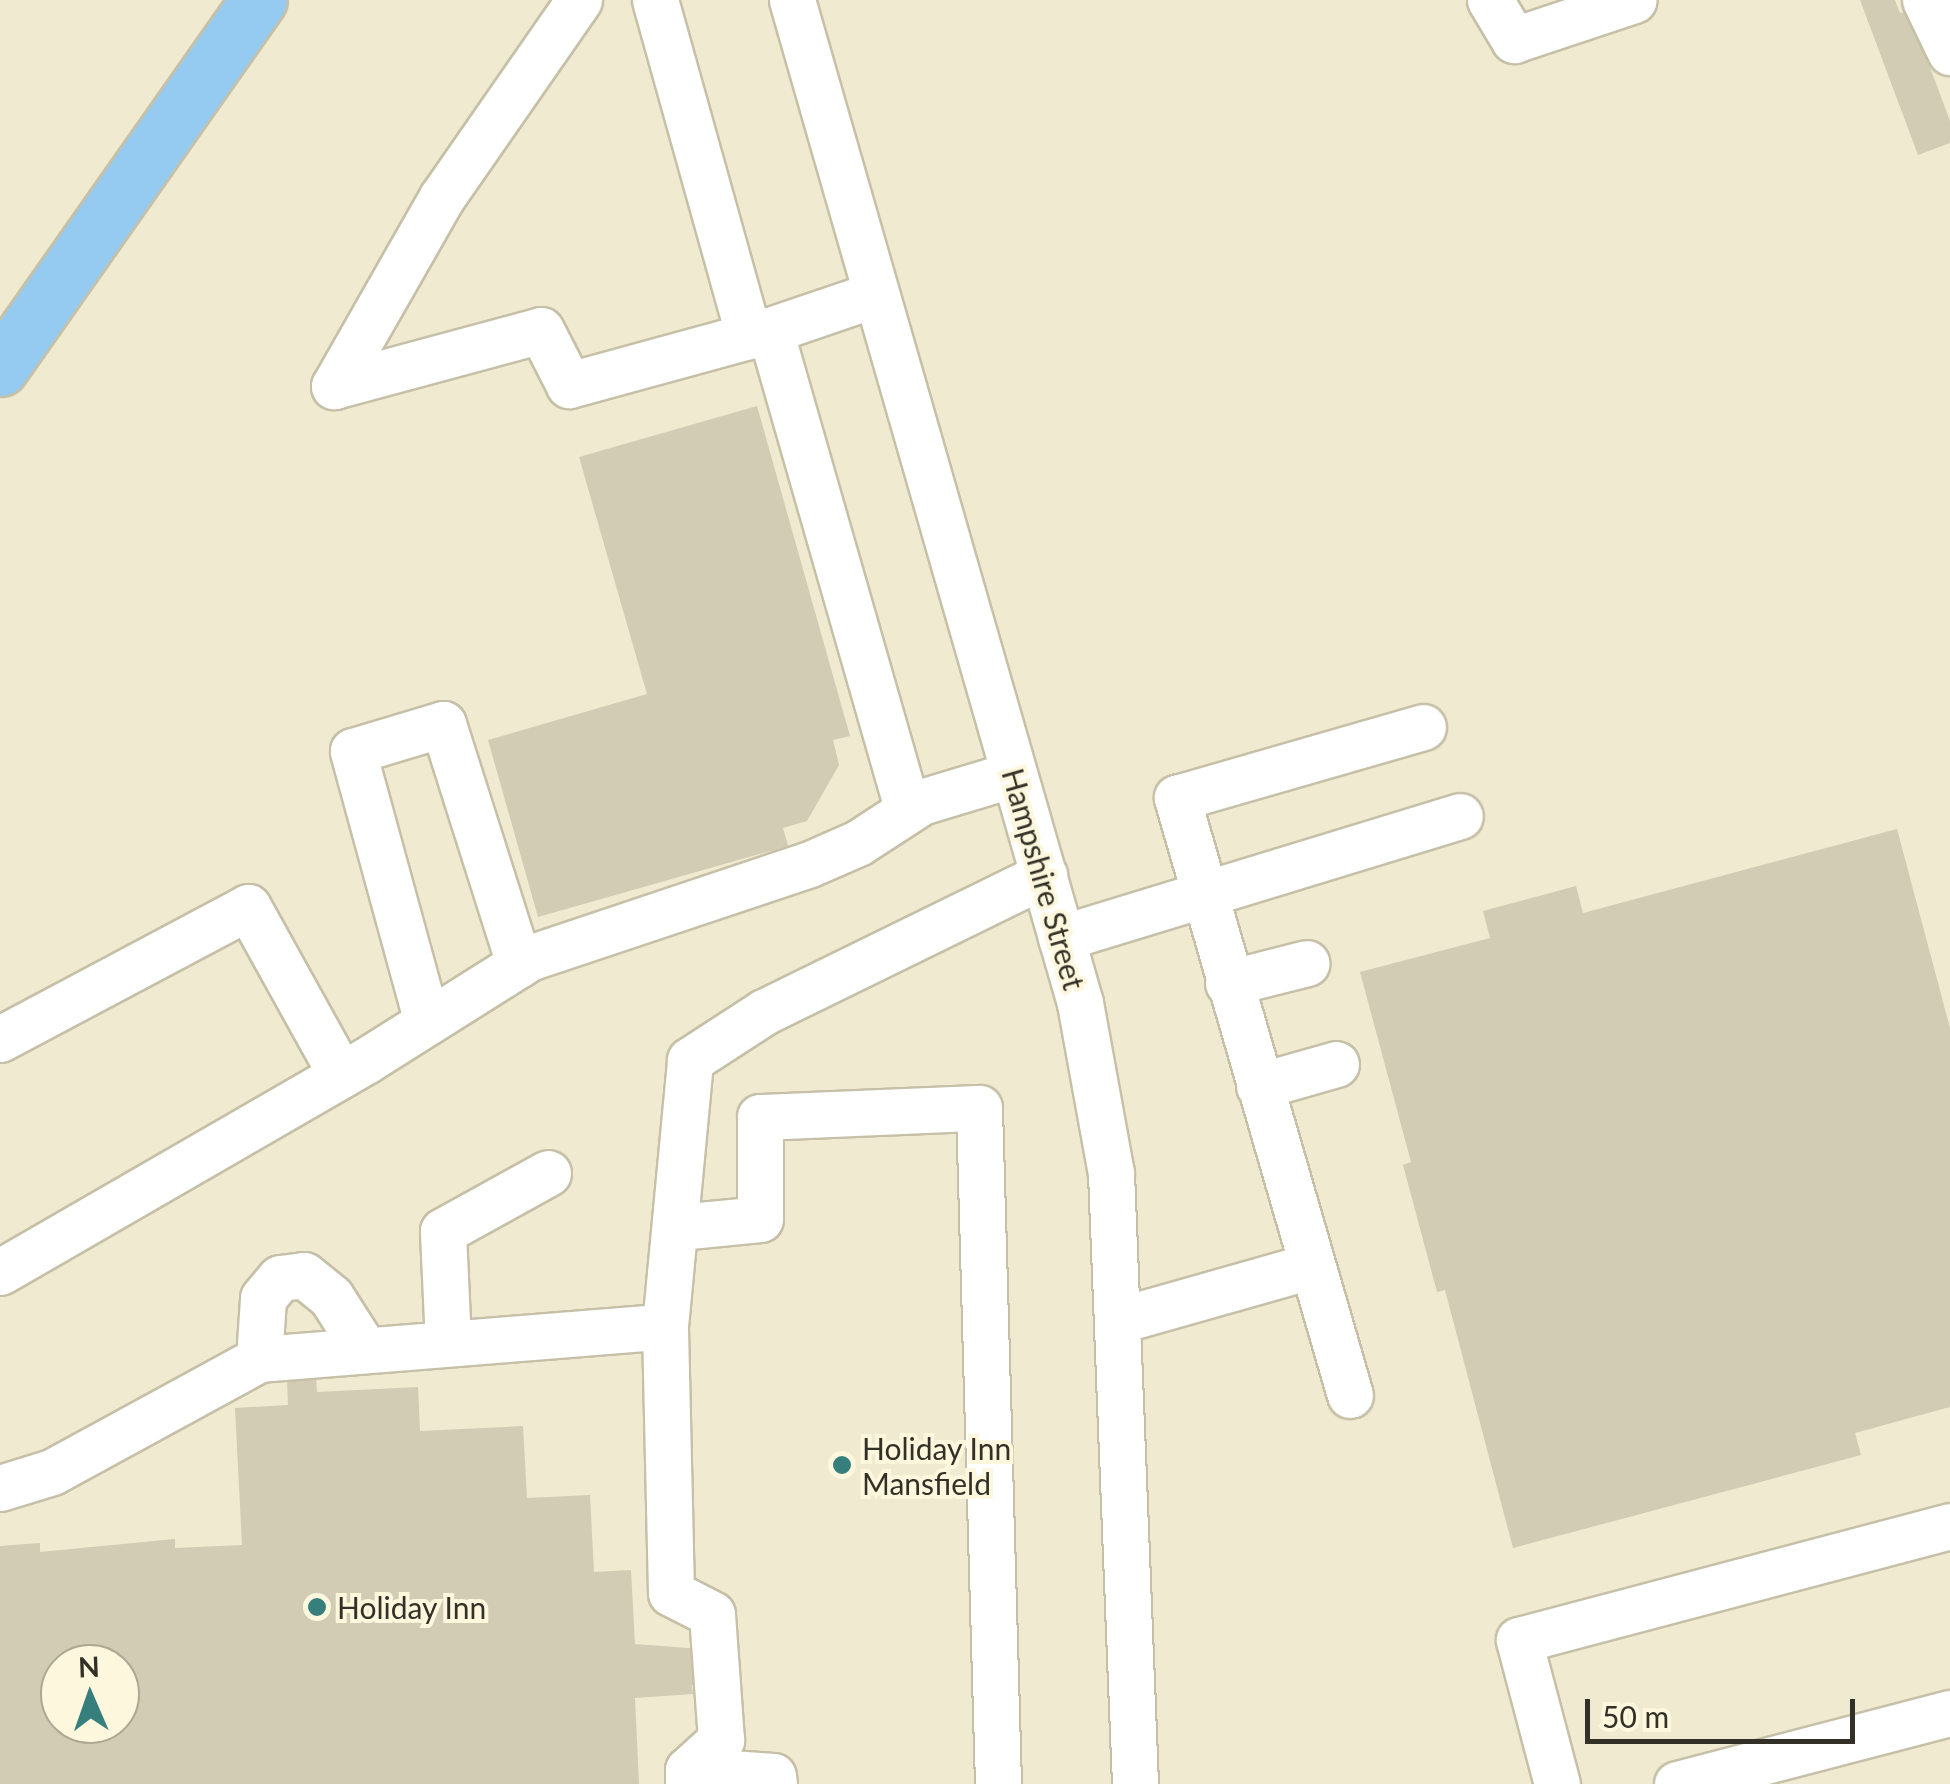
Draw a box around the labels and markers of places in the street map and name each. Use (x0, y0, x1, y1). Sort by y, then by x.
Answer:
place label: Holiday Inn Mansfield (862, 1430, 1012, 1500)
marker: Holiday Inn Mansfield (831, 1454, 853, 1476)
place label: Holiday Inn (337, 1589, 487, 1625)
marker: Holiday Inn (306, 1596, 328, 1618)

